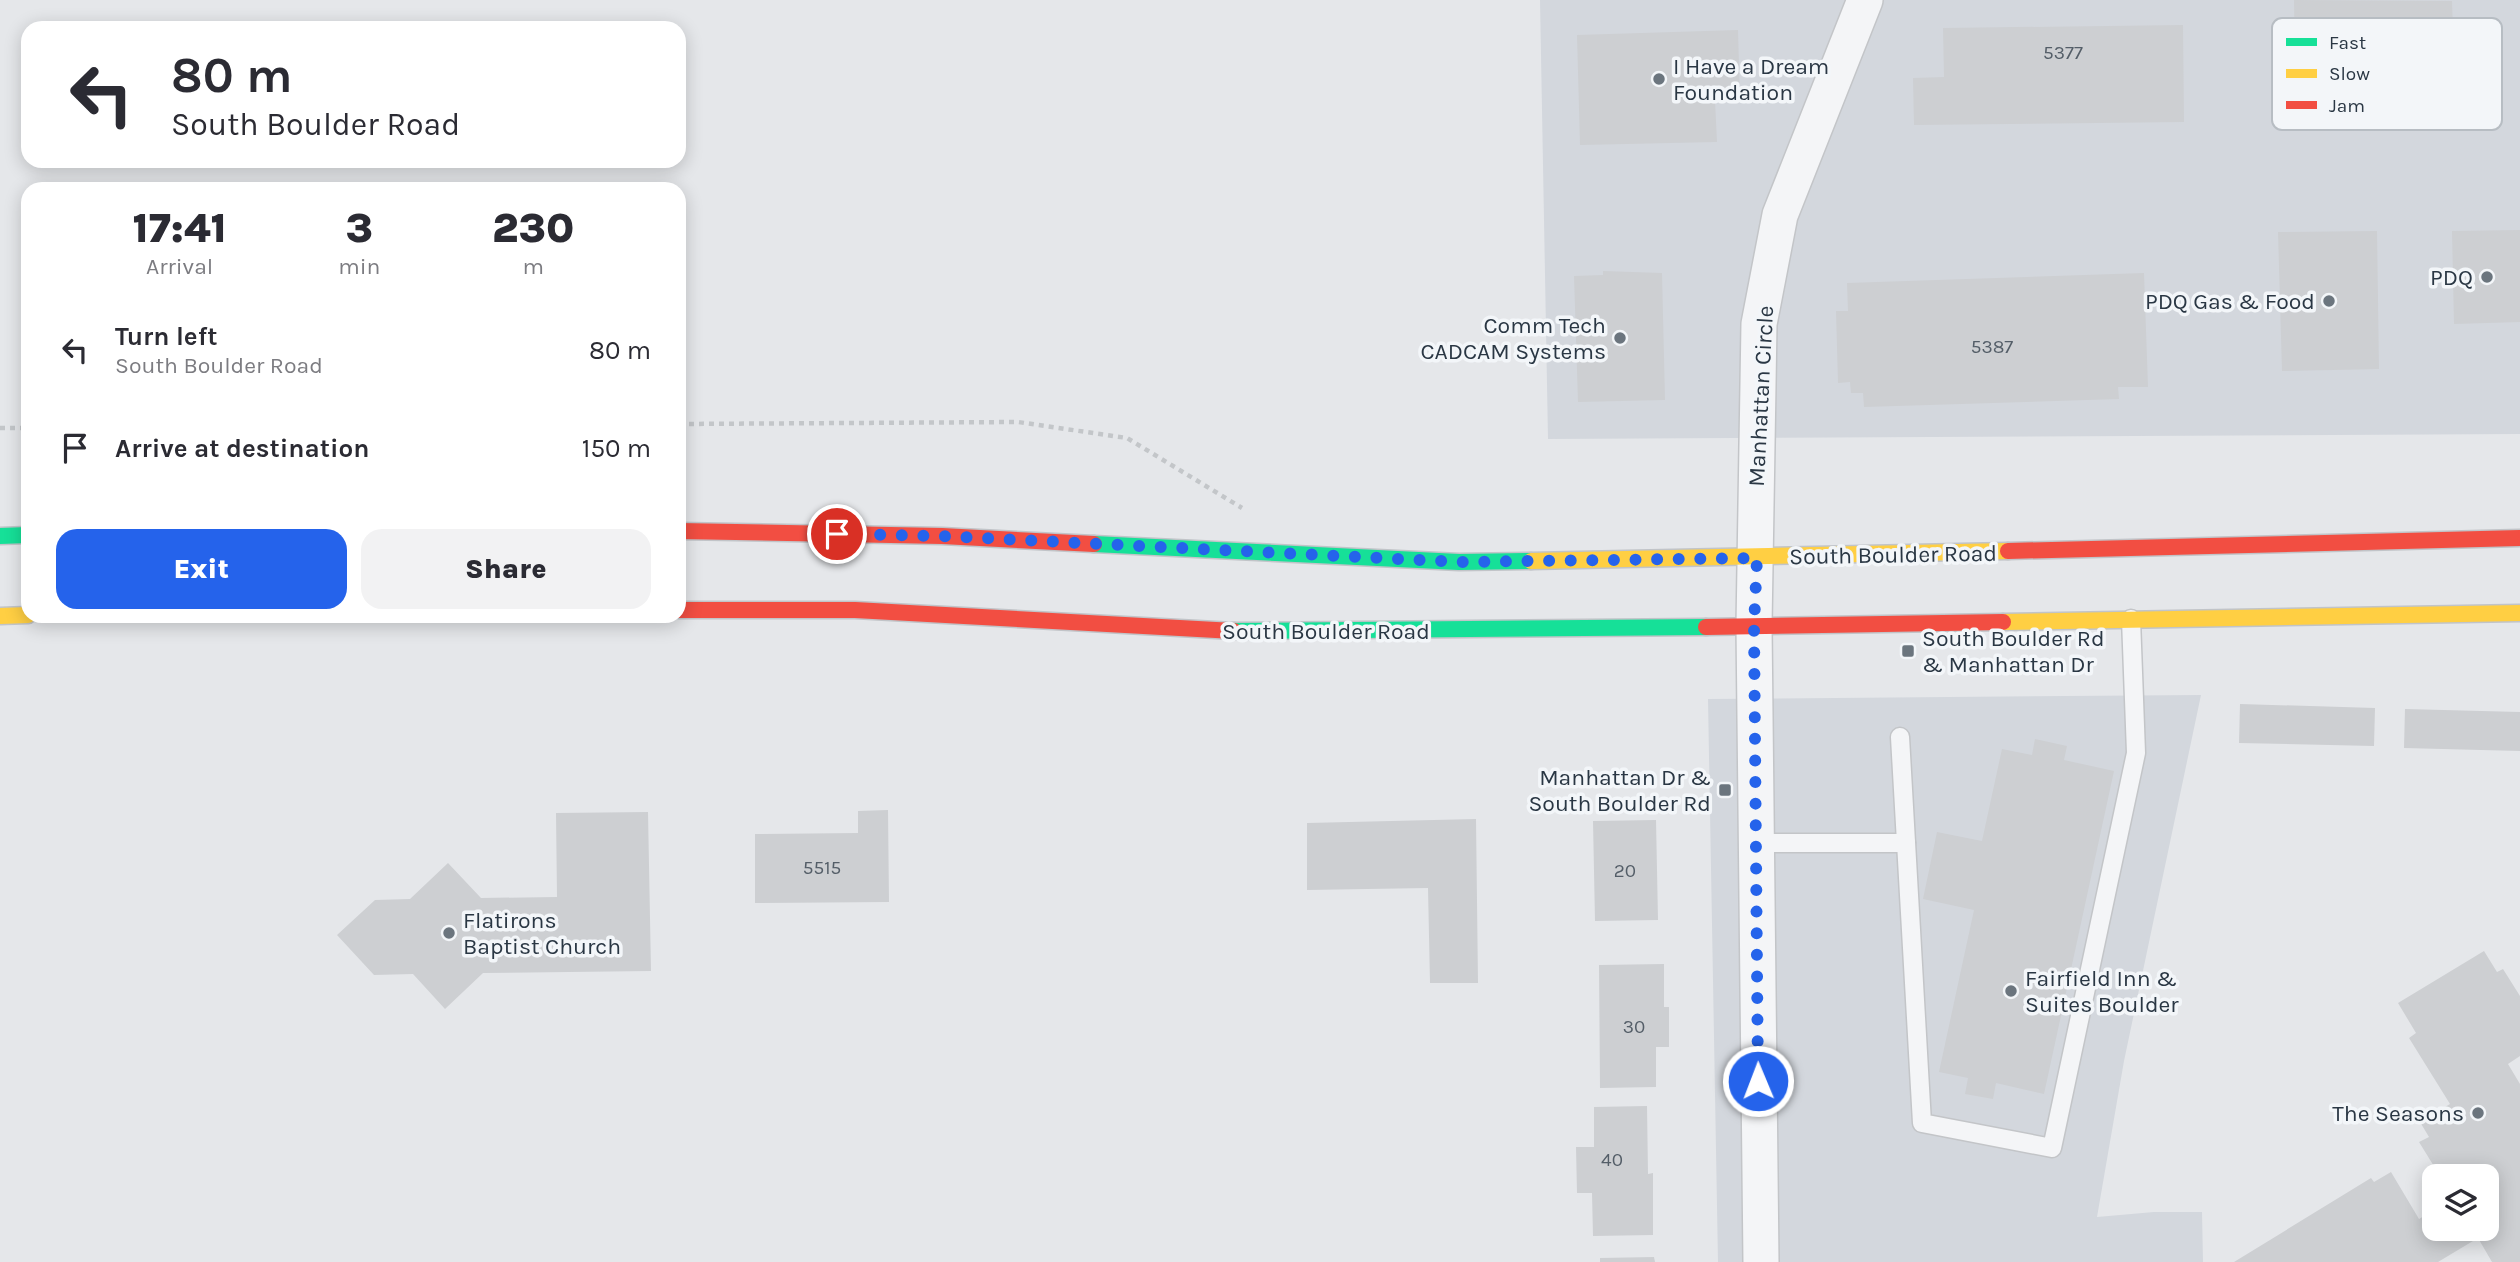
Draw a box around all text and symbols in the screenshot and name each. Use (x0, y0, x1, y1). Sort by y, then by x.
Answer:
legend (2272, 18, 2502, 130)
text: Fast (2329, 32, 2366, 54)
house number: 5377 (2043, 42, 2083, 64)
text: 80 m (171, 47, 293, 104)
icon: left (56, 49, 147, 140)
place label: I Have a Dream Foundation (1673, 53, 1829, 106)
text: Slow (2329, 63, 2370, 85)
marker: I Have a Dream Foundation (1651, 71, 1667, 87)
text: Jam (2329, 95, 2365, 117)
text: South Boulder Road (171, 106, 460, 143)
text: 17:41 (133, 203, 227, 253)
text: 3 (346, 203, 373, 253)
text: 230 (492, 203, 574, 253)
text: Arrival (146, 253, 213, 280)
text: min (338, 253, 380, 280)
text: m (522, 253, 544, 280)
place label: PDQ (2430, 264, 2473, 291)
marker: PDQ (2479, 269, 2495, 285)
place label: PDQ Gas & Food (2145, 288, 2315, 315)
marker: PDQ Gas & Food (2321, 293, 2337, 309)
street label: Manhattan Circle (1743, 305, 1779, 487)
place label: Comm Tech CADCAM Systems (1420, 312, 1606, 365)
text: Turn left (115, 321, 217, 352)
marker: Comm Tech CADCAM Systems (1612, 330, 1628, 346)
icon: left (56, 331, 94, 369)
text: 80 m (589, 335, 651, 366)
house number: 5387 (1971, 336, 2013, 358)
text: South Boulder Road (115, 352, 323, 379)
icon: arrive (56, 429, 94, 467)
text: Arrive at destination (115, 433, 369, 464)
text: 150 m (582, 433, 651, 464)
pin (807, 504, 867, 564)
icon: arrive (818, 515, 856, 553)
button: Exit (56, 529, 347, 609)
button: Share (361, 529, 651, 609)
street label: South Boulder Road (1789, 540, 1997, 570)
street label: South Boulder Road (1222, 618, 1430, 645)
place label: South Boulder Rd & Manhattan Dr (1922, 625, 2105, 678)
marker: South Boulder Rd & Manhattan Dr (1900, 643, 1916, 659)
place label: Manhattan Dr & South Boulder Rd (1528, 764, 1711, 817)
marker: Manhattan Dr & South Boulder Rd (1717, 782, 1733, 798)
house number: 5515 (803, 857, 841, 879)
house number: 20 (1614, 860, 1636, 882)
place label: Flatirons Baptist Church (463, 907, 621, 960)
marker: Flatirons Baptist Church (441, 925, 457, 941)
place label: Fairfield Inn & Suites Boulder (2025, 965, 2179, 1018)
marker: Fairfield Inn & Suites Boulder (2003, 983, 2019, 999)
house number: 30 (1623, 1016, 1645, 1038)
position arrow (1721, 1044, 1795, 1118)
place label: The Seasons (2332, 1100, 2464, 1127)
marker: The Seasons (2470, 1105, 2486, 1121)
house number: 40 (1601, 1149, 1623, 1171)
map controls (2422, 1164, 2499, 1241)
button: layers (2422, 1164, 2499, 1241)

